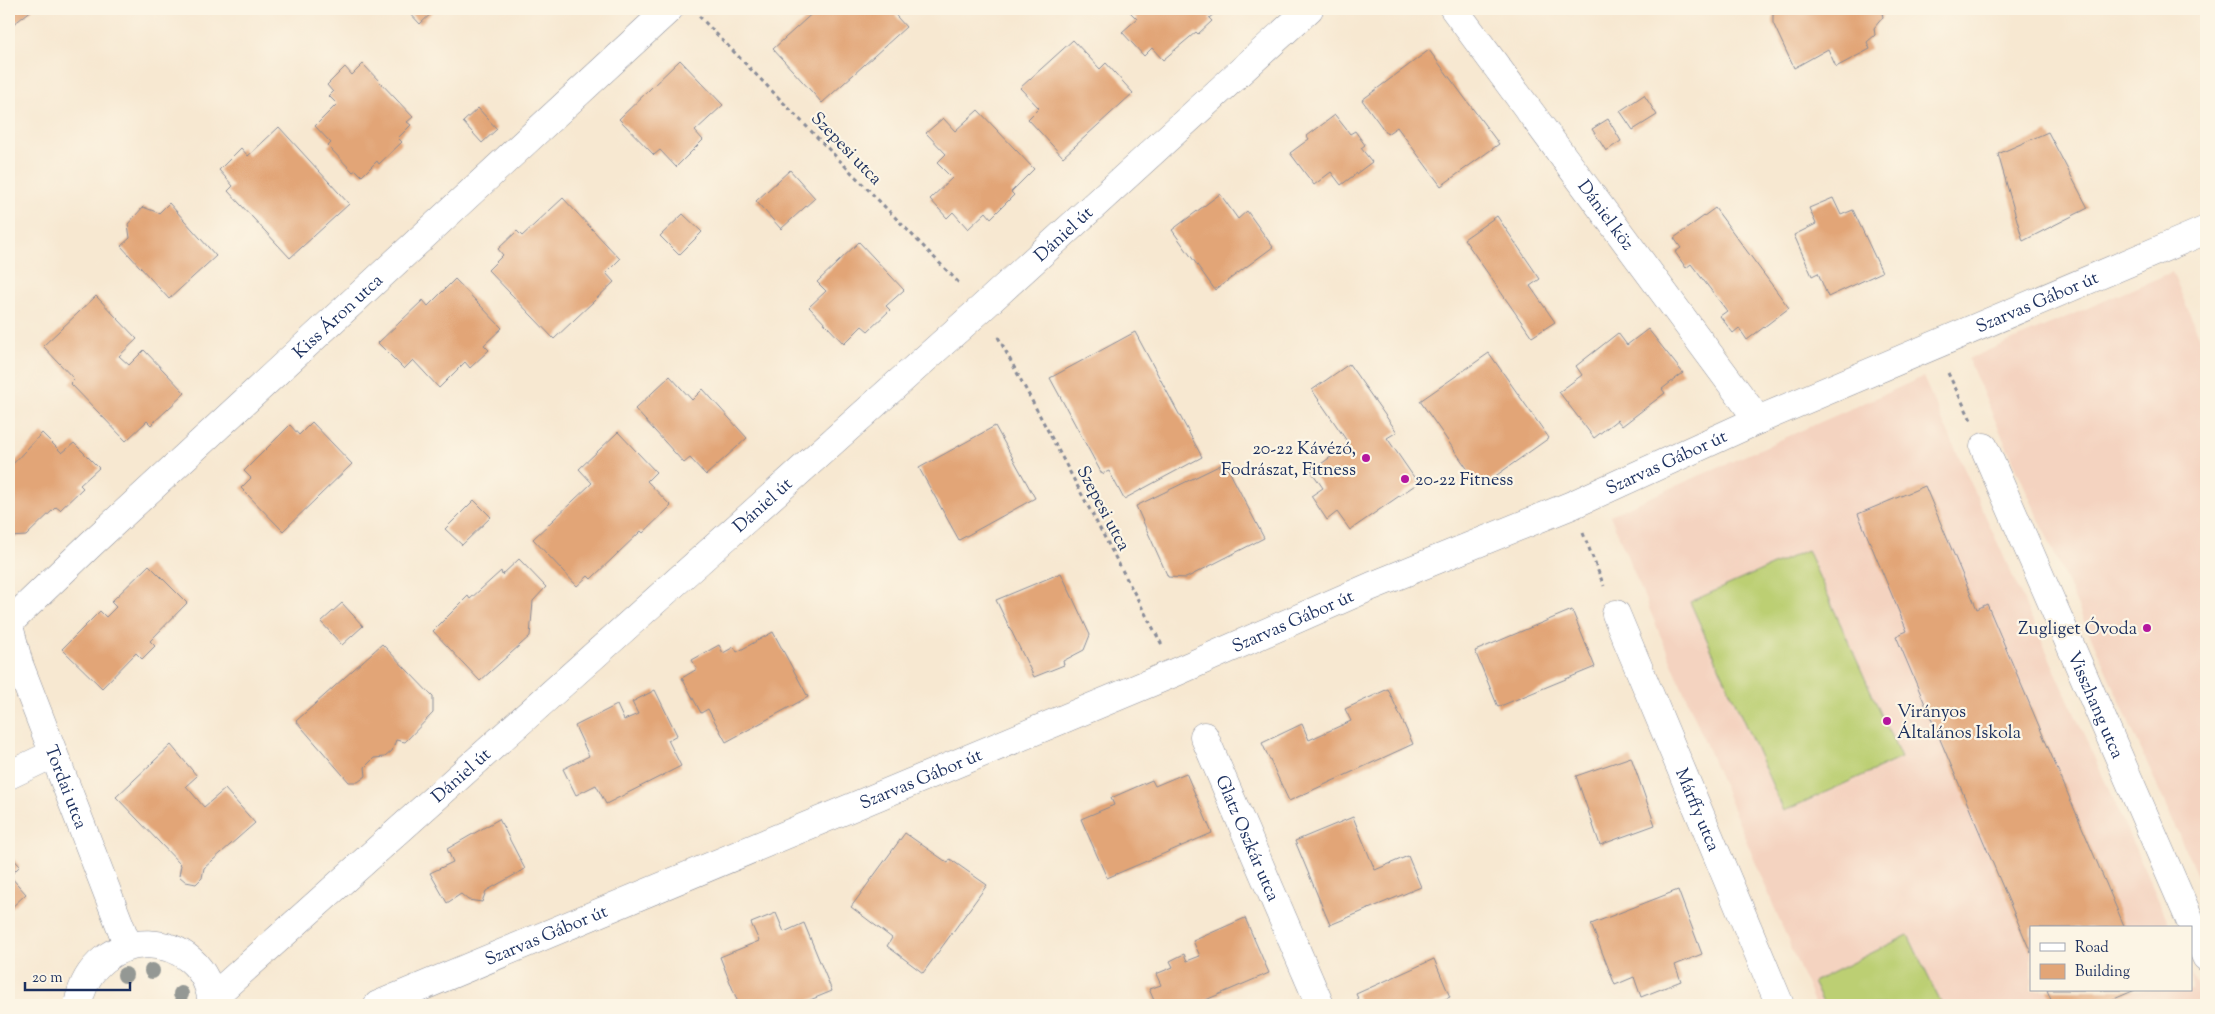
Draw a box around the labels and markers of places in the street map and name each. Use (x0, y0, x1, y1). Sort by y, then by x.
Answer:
place label: 20-22 Kávézó, Fodrászat, Fitness (1221, 437, 1356, 484)
marker: 20-22 Kávézó, Fodrászat, Fitness (1360, 452, 1372, 464)
place label: 20-22 Fitness (1415, 468, 1513, 494)
marker: 20-22 Fitness (1399, 473, 1411, 485)
place label: Zugliget Óvoda (2018, 616, 2137, 643)
marker: Zugliget Óvoda (2141, 622, 2153, 634)
place label: Virányos Általános Iskola (1897, 700, 2021, 747)
marker: Virányos Általános Iskola (1881, 715, 1893, 727)

